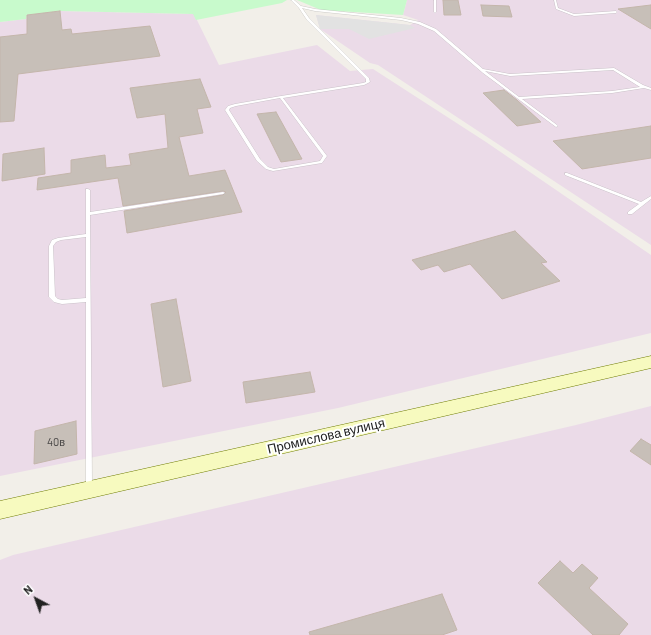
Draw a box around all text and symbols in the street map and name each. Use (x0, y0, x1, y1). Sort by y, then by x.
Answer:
street label: Промислова вулиця (266, 415, 386, 457)
house number: 40в (47, 435, 65, 449)
north arrow (16, 579, 56, 619)
text: N (21, 582, 35, 597)

